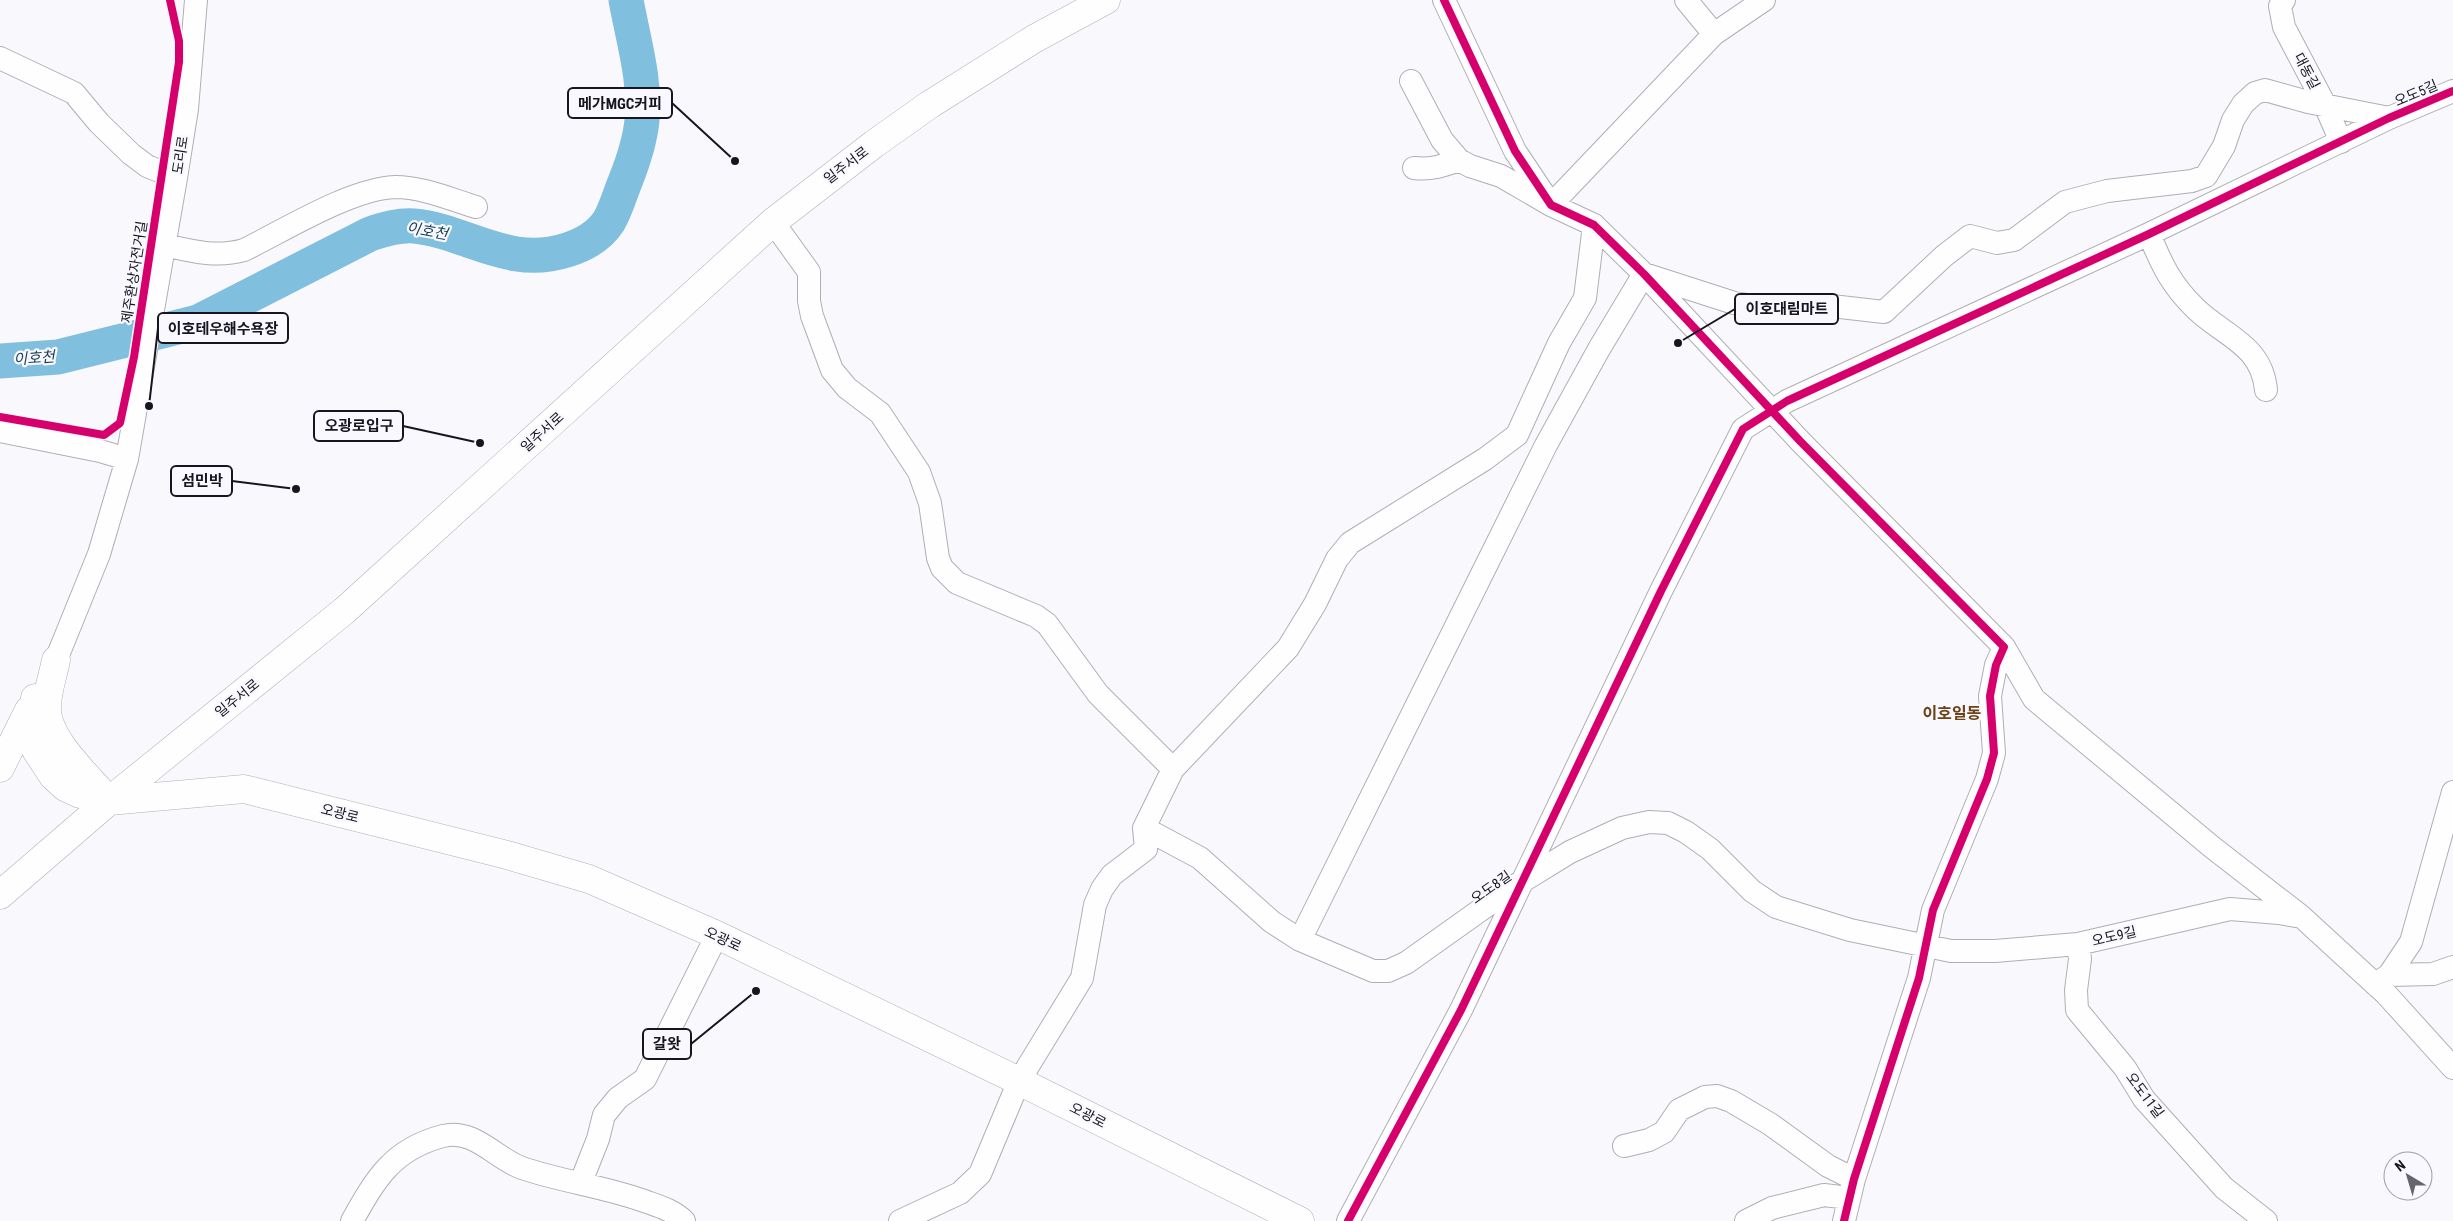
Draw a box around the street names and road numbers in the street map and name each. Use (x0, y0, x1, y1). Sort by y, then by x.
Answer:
street label: 대동길 (2291, 50, 2323, 92)
street label: 오도5길 (2392, 77, 2440, 109)
street label: 도리로 (169, 135, 191, 175)
street label: 일주서로 (821, 143, 871, 187)
street label: 제주환상자전거길 (118, 220, 150, 324)
street label: 일주서로 (517, 409, 567, 455)
street label: 일주서로 (212, 675, 262, 720)
street label: 오광로 (319, 801, 361, 825)
street label: 오도8길 (1468, 867, 1514, 907)
street label: 오도9길 (2090, 923, 2138, 949)
street label: 오광로 (702, 924, 744, 954)
street label: 오도11길 (2123, 1069, 2167, 1121)
street label: 오광로 (1067, 1099, 1109, 1131)

